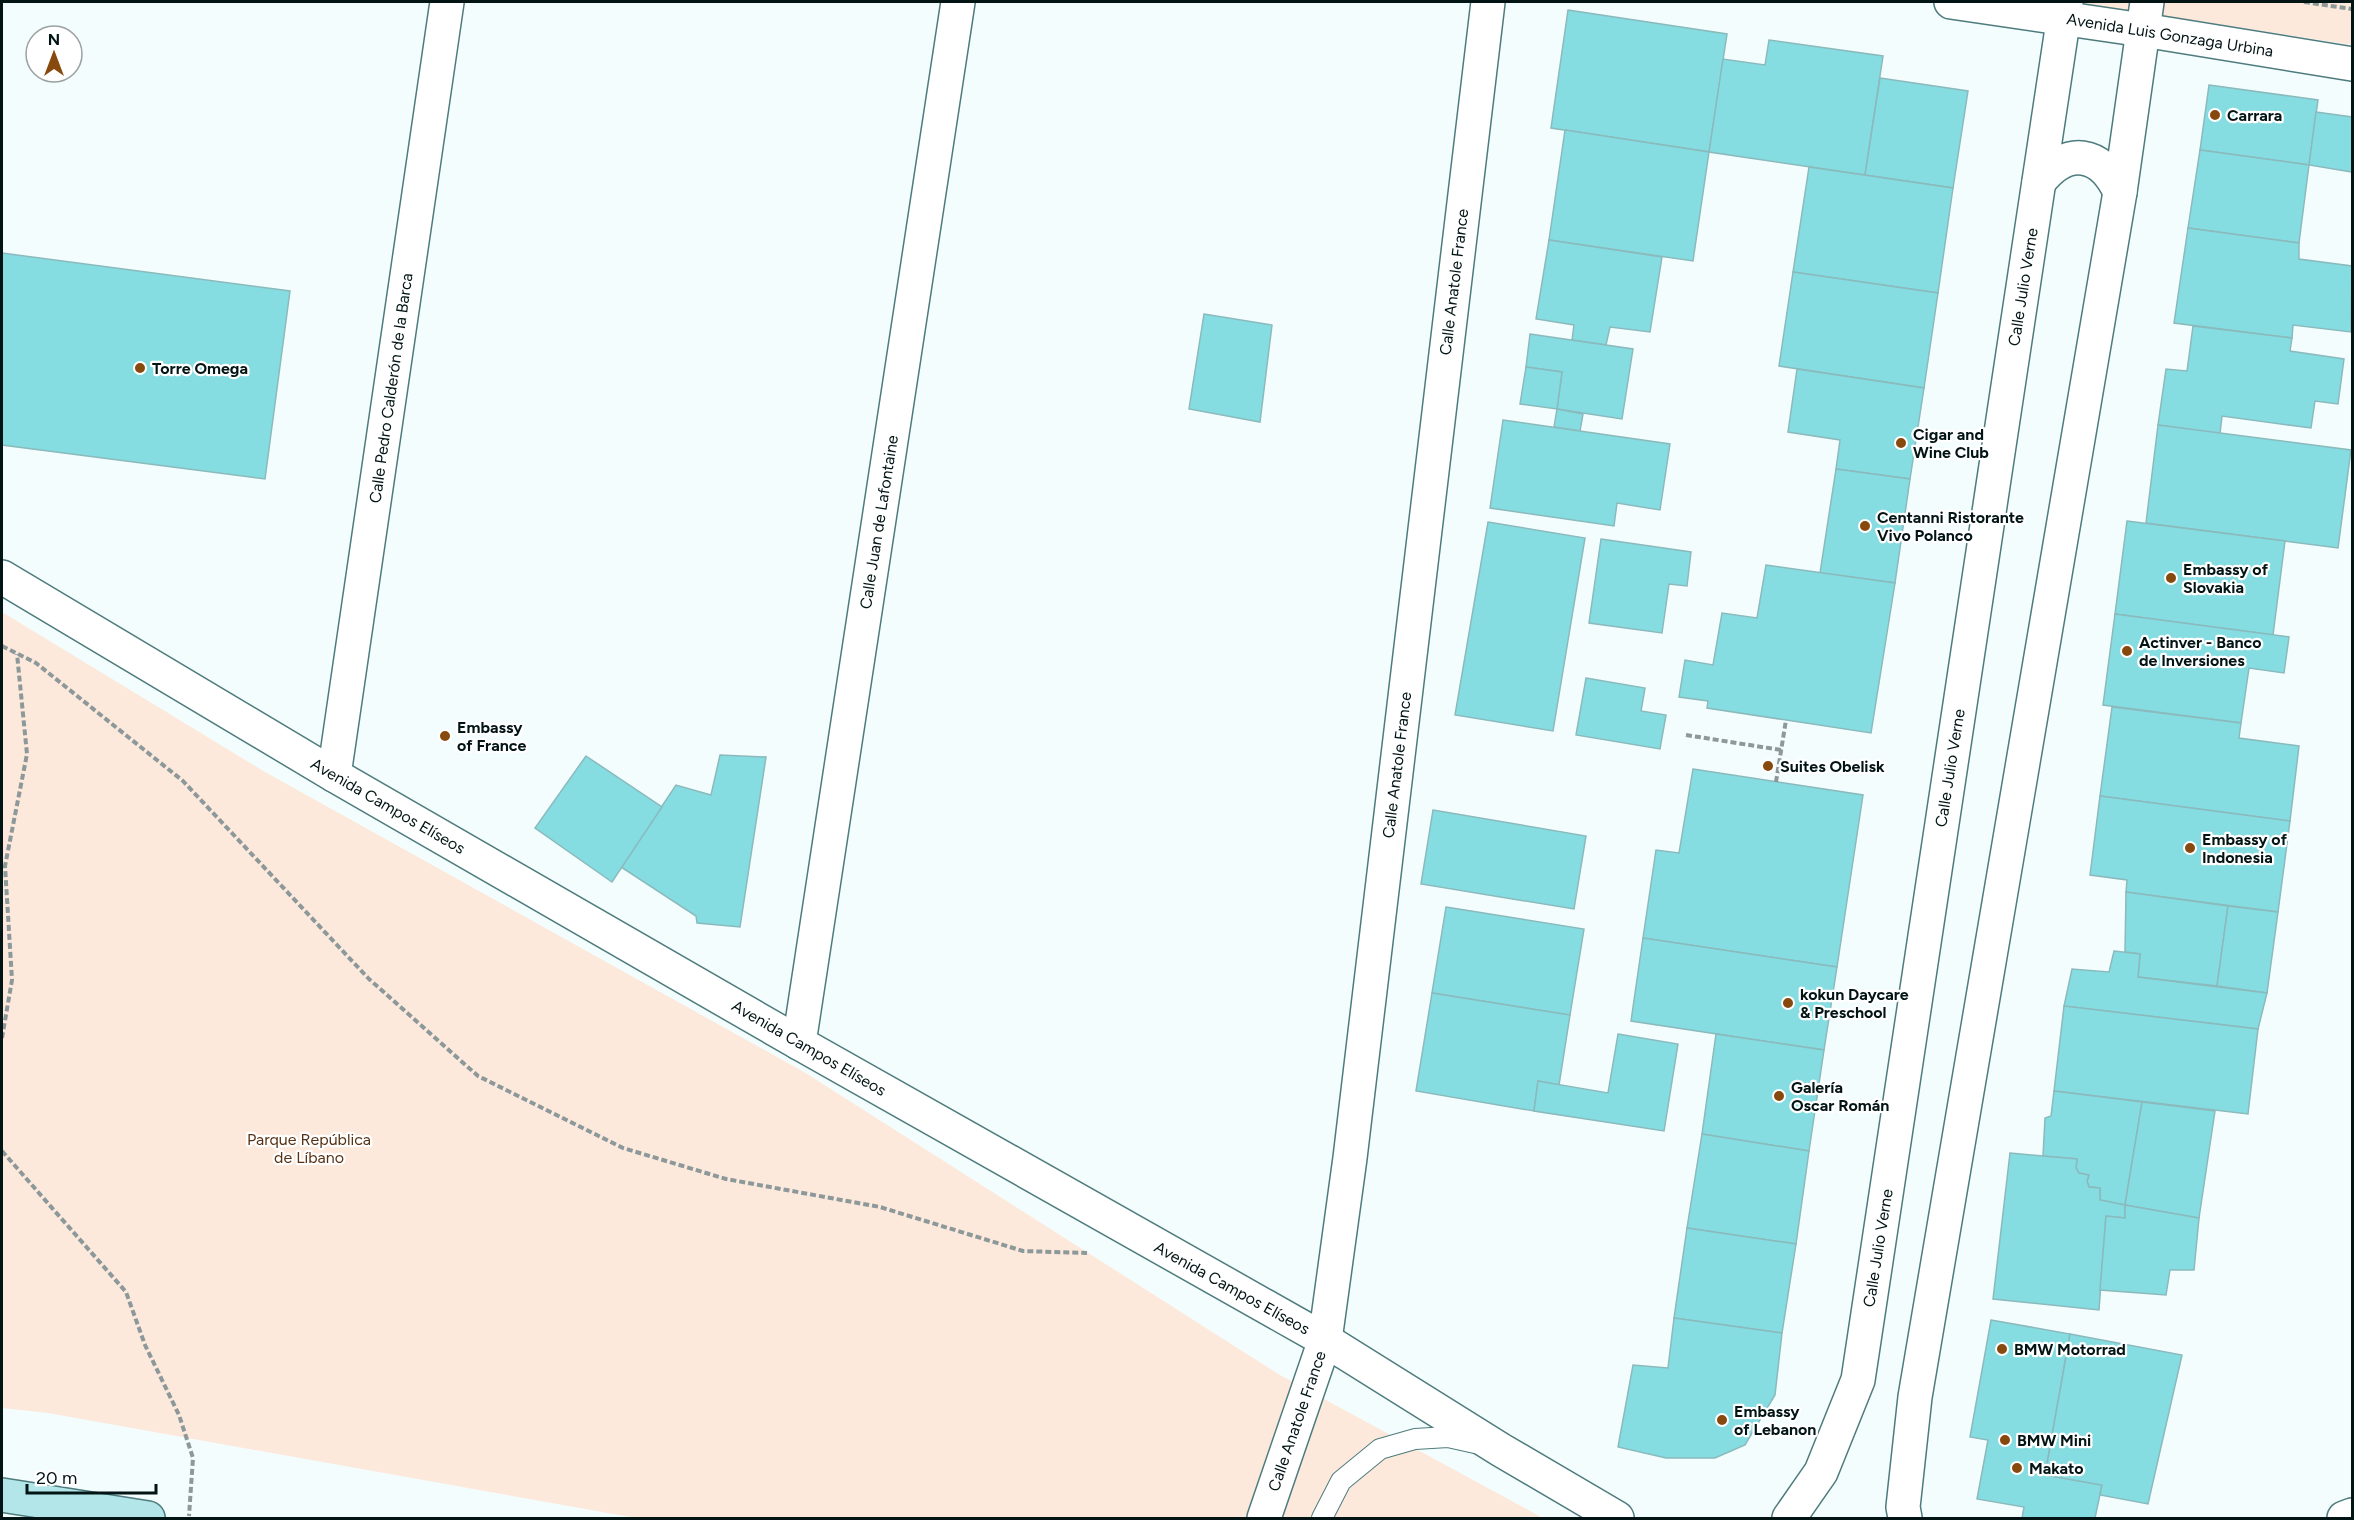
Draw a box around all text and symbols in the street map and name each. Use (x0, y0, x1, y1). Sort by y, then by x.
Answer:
street label: Avenida Luis Gonzaga Urbina (2065, 9, 2275, 61)
north arrow (24, 24, 84, 84)
text: N (48, 30, 60, 49)
place label: Carrara (2227, 106, 2282, 125)
marker: Carrara (2208, 108, 2222, 122)
street label: Calle Anatole France (1436, 208, 1472, 356)
street label: Calle Julio Verne (2004, 226, 2042, 347)
street label: Calle Pedro Calderón de la Barca (365, 272, 417, 504)
place label: Torre Omega (152, 359, 248, 378)
marker: Torre Omega (133, 361, 147, 375)
place label: Cigar and Wine Club (1913, 425, 1989, 462)
street label: Calle Juan de Lafontaine (856, 433, 902, 610)
marker: Cigar and Wine Club (1894, 436, 1908, 450)
place label: Centanni Ristorante Vivo Polanco (1877, 508, 2024, 545)
marker: Centanni Ristorante Vivo Polanco (1858, 519, 1872, 533)
place label: Embassy of Slovakia (2183, 560, 2269, 597)
marker: Embassy of Slovakia (2164, 571, 2178, 585)
place label: Actinver - Banco de Inversiones (2139, 633, 2262, 670)
marker: Actinver - Banco de Inversiones (2120, 644, 2134, 658)
street label: Calle Anatole France (1379, 691, 1415, 839)
street label: Calle Julio Verne (1931, 707, 1969, 828)
place label: Embassy of France (457, 718, 527, 755)
marker: Embassy of France (438, 729, 452, 743)
street label: Avenida Campos Elíseos (308, 754, 468, 858)
place label: Suites Obelisk (1780, 757, 1885, 776)
marker: Suites Obelisk (1761, 759, 1775, 773)
place label: Embassy of Indonesia (2202, 830, 2288, 867)
marker: Embassy of Indonesia (2183, 841, 2197, 855)
place label: kokun Daycare & Preschool (1800, 985, 1909, 1022)
street label: Avenida Campos Elíseos (729, 996, 889, 1100)
marker: kokun Daycare & Preschool (1781, 996, 1795, 1010)
place label: Galería Oscar Román (1791, 1078, 1889, 1115)
marker: Galería Oscar Román (1772, 1089, 1786, 1103)
park label: Parque República de Líbano (247, 1130, 371, 1167)
street label: Calle Julio Verne (1859, 1187, 1897, 1308)
street label: Avenida Campos Elíseos (1151, 1237, 1313, 1339)
place label: BMW Motorrad (2014, 1340, 2126, 1359)
marker: BMW Motorrad (1995, 1342, 2009, 1356)
street label: Calle Anatole France (1264, 1348, 1330, 1494)
place label: Embassy of Lebanon (1734, 1402, 1816, 1439)
marker: Embassy of Lebanon (1715, 1413, 1729, 1427)
place label: BMW Mini (2017, 1431, 2091, 1450)
marker: BMW Mini (1998, 1433, 2012, 1447)
scale bar (27, 1457, 156, 1495)
place label: Makato (2029, 1459, 2084, 1478)
marker: Makato (2010, 1461, 2024, 1475)
text: 20 m (36, 1467, 77, 1489)

